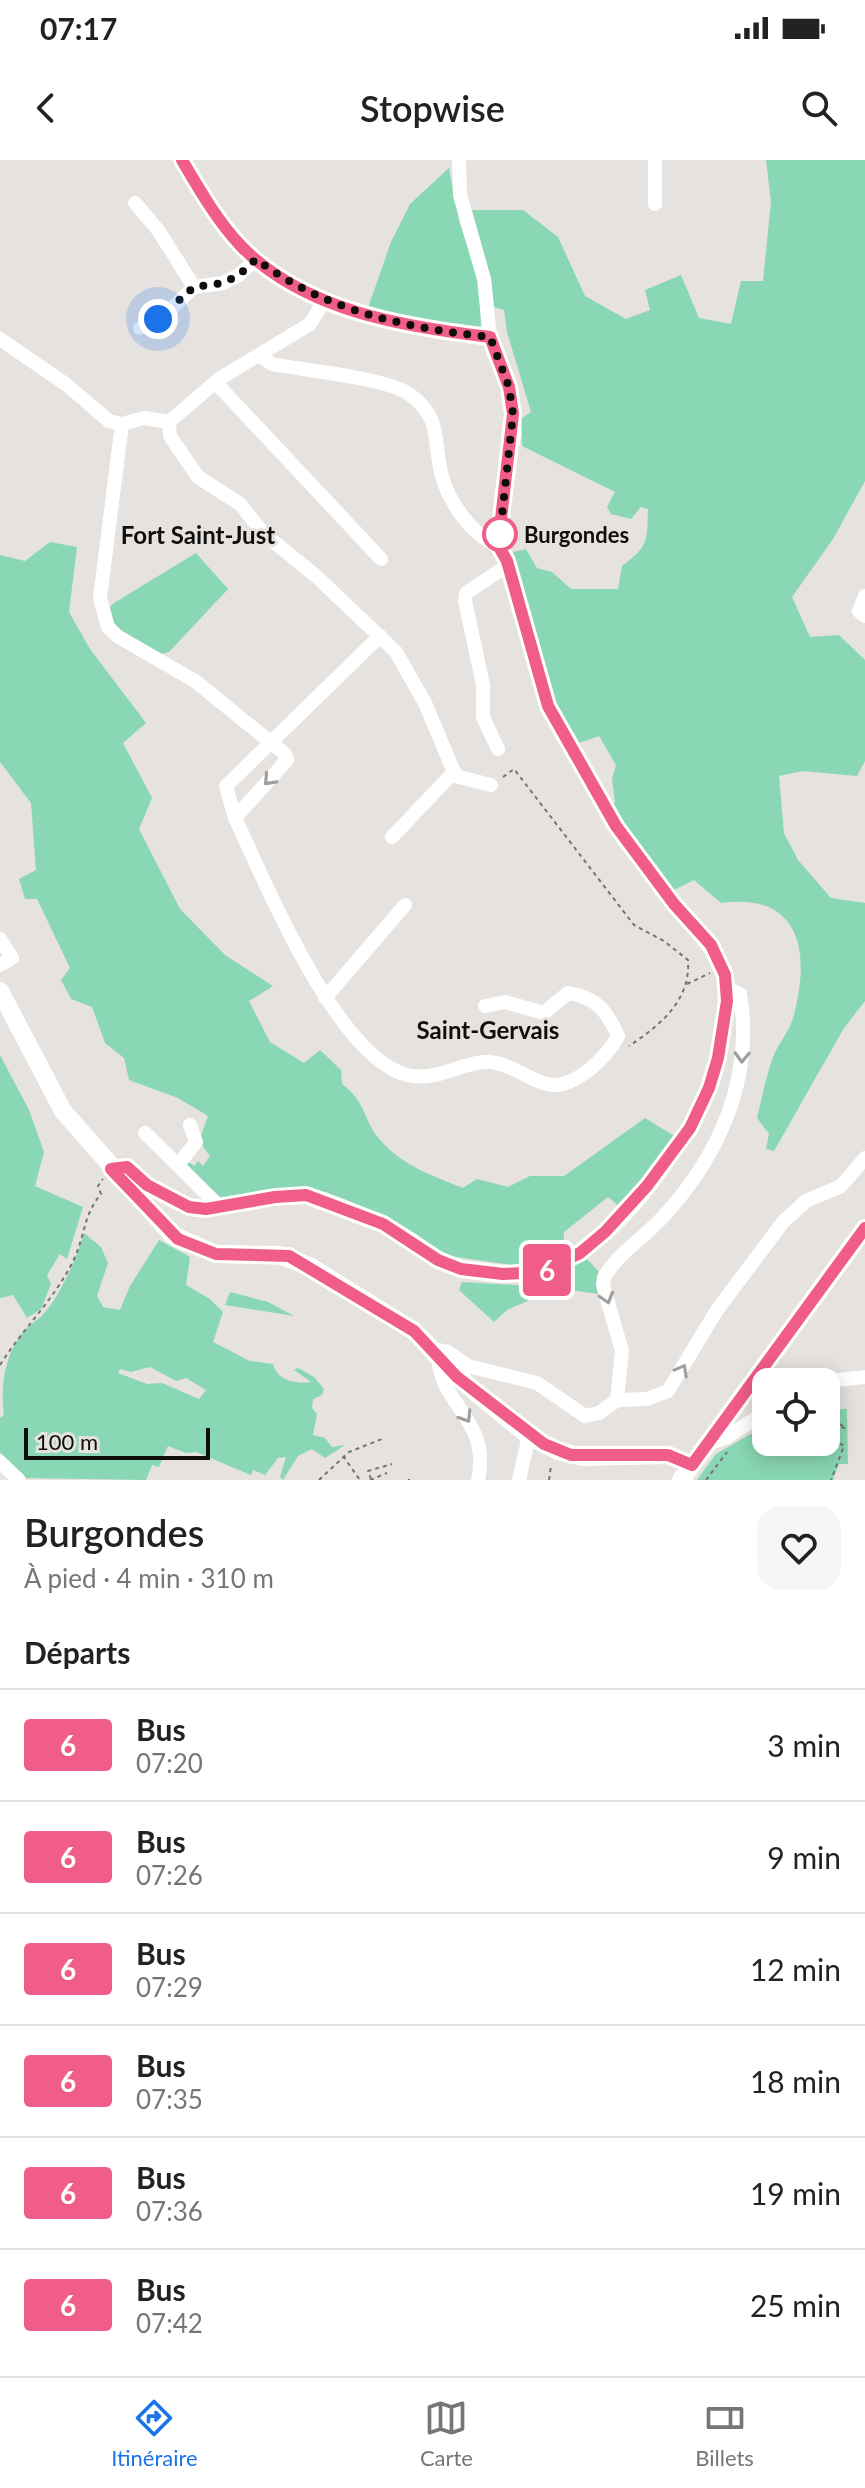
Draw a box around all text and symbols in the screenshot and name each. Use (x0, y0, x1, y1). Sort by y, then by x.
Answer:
text: 07:17 (40, 10, 117, 46)
icon: back (24, 86, 68, 130)
text: Stopwise (360, 86, 505, 130)
icon: search (797, 86, 841, 130)
your location (138, 299, 178, 339)
marker: Burgondes (483, 517, 517, 551)
district label: Fort Saint-Just (121, 520, 275, 549)
place label: Burgondes (524, 521, 629, 548)
one-way arrow (263, 771, 278, 785)
district label: Saint-Gervais (417, 1015, 559, 1044)
one-way arrow (733, 1051, 750, 1064)
line badge: 6 (521, 1244, 573, 1296)
text: 6 (539, 1253, 555, 1287)
one-way arrow (598, 1291, 614, 1305)
one-way arrow (672, 1364, 687, 1378)
map controls (752, 1368, 840, 1456)
button: locate (752, 1368, 840, 1456)
one-way arrow (456, 1408, 472, 1423)
scale bar (24, 1424, 210, 1460)
text: 100 m (36, 1428, 98, 1455)
button: heart (757, 1506, 841, 1590)
text: Burgondes (24, 1509, 204, 1555)
text: À pied · 4 min · 310 m (24, 1562, 274, 1594)
text: Départs (24, 1634, 130, 1670)
text: Bus (136, 1711, 186, 1747)
text: 3 min (767, 1727, 841, 1763)
text: 6 (60, 1728, 76, 1762)
text: 07:20 (136, 1747, 203, 1779)
text: Bus (136, 1823, 186, 1859)
text: 9 min (767, 1839, 841, 1875)
text: 6 (60, 1840, 76, 1874)
text: 07:26 (136, 1859, 203, 1891)
text: Bus (136, 1935, 186, 1971)
text: 12 min (750, 1951, 841, 1987)
text: 6 (60, 1952, 76, 1986)
text: 07:29 (136, 1971, 203, 2003)
text: Bus (136, 2047, 186, 2083)
text: 18 min (750, 2063, 841, 2099)
text: 6 (60, 2064, 76, 2098)
text: 07:35 (136, 2083, 203, 2115)
text: Bus (136, 2159, 186, 2195)
text: 19 min (750, 2175, 841, 2211)
text: 6 (60, 2176, 76, 2210)
text: 07:36 (136, 2195, 203, 2227)
text: Bus (136, 2271, 186, 2307)
text: 25 min (750, 2287, 841, 2323)
text: 6 (60, 2288, 76, 2322)
text: 07:42 (136, 2307, 203, 2339)
tab: Itinéraire (111, 2396, 198, 2471)
tab: Carte (420, 2396, 473, 2471)
tab: Billets (695, 2396, 754, 2471)

